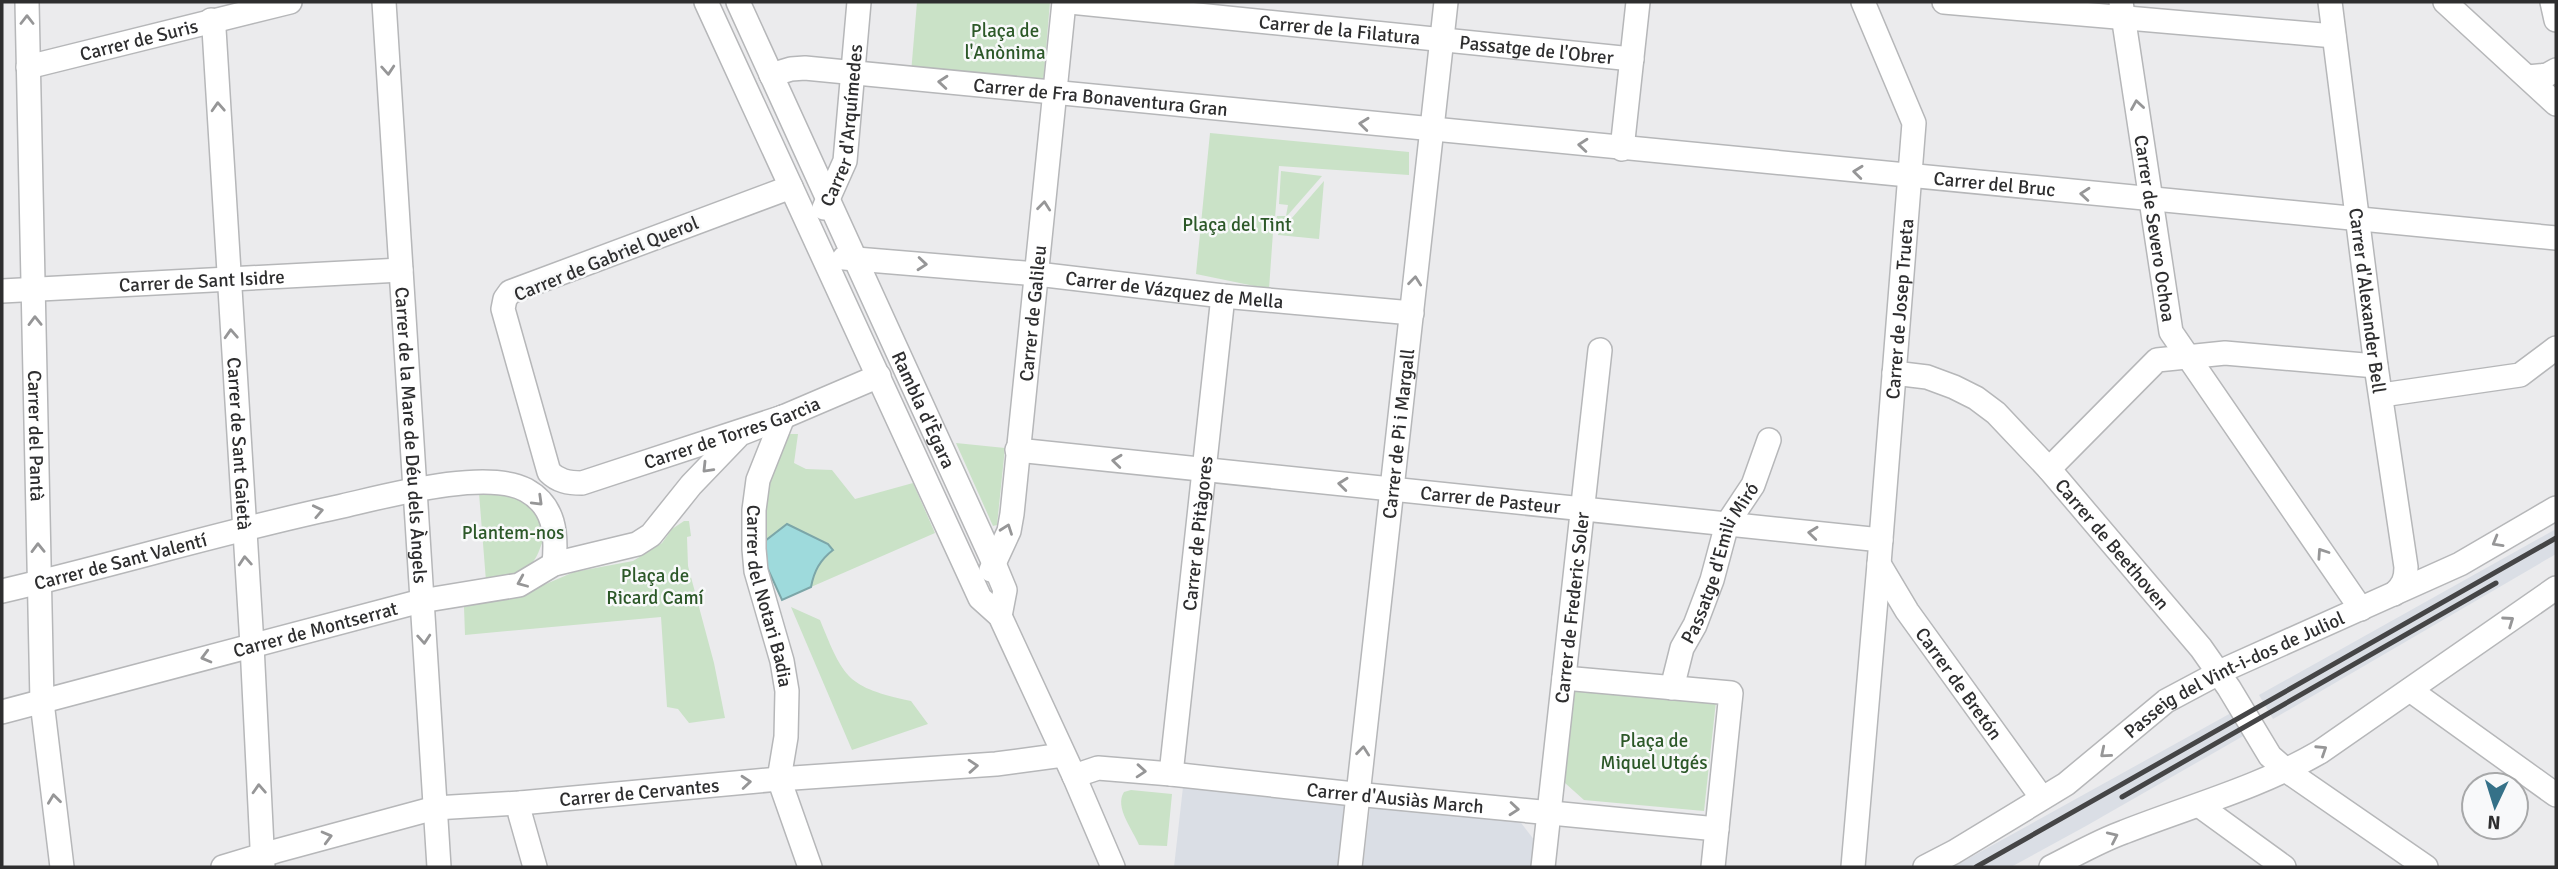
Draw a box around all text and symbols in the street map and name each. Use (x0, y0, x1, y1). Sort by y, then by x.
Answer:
street label: Carrer de la Filatura (1258, 10, 1421, 50)
one-way arrow (19, 14, 35, 25)
street label: Carrer de Suris (77, 14, 200, 67)
park label: Plaça de l'Anònima (964, 19, 1046, 65)
street label: Passatge de l'Obrer (1458, 31, 1615, 70)
street label: Carrer d'Arquímedes (815, 43, 868, 211)
one-way arrow (381, 65, 396, 76)
street label: Carrer de Fra Bonaventura Gran (972, 73, 1229, 122)
one-way arrow (937, 74, 948, 89)
one-way arrow (2130, 99, 2145, 111)
one-way arrow (211, 102, 226, 113)
one-way arrow (1358, 116, 1370, 131)
street label: Carrer de Severo Ochoa (2128, 133, 2180, 324)
one-way arrow (1577, 138, 1589, 153)
one-way arrow (1853, 165, 1864, 180)
street label: Carrer del Bruc (1932, 167, 2056, 202)
one-way arrow (2079, 187, 2090, 202)
one-way arrow (1036, 200, 1051, 211)
street label: Carrer d'Alexander Bell (2343, 206, 2391, 395)
street label: Carrer de Gabriel Querol (511, 211, 702, 307)
park label: Plaça del Tint (1182, 213, 1292, 237)
street label: Carrer de Josep Trueta (1881, 218, 1919, 400)
street label: Carrer de Galileu (1015, 244, 1052, 383)
one-way arrow (917, 256, 928, 271)
street label: Carrer de Sant Isidre (118, 265, 285, 298)
street label: Carrer de Vázquez de Mella (1064, 266, 1284, 314)
one-way arrow (1408, 275, 1423, 287)
street label: Carrer de la Mare de Déu dels Àngels (389, 286, 432, 584)
one-way arrow (27, 315, 42, 326)
one-way arrow (224, 329, 239, 340)
street label: Carrer de Pi i Margall (1378, 347, 1420, 520)
street label: Rambla d'Ègara (886, 348, 960, 472)
street label: Carrer de Sant Gaietà (221, 357, 256, 531)
street label: Carrer del Pantà (22, 370, 49, 502)
street label: Carrer de Torres Garcia (641, 392, 824, 475)
one-way arrow (1111, 454, 1122, 469)
street label: Carrer de Pitàgores (1178, 455, 1219, 612)
one-way arrow (703, 459, 716, 472)
street label: Carrer de Beethoven (2049, 474, 2174, 615)
one-way arrow (1338, 477, 1349, 492)
street label: Passatge d'Emili Miró (1676, 478, 1764, 648)
street label: Carrer de Pasteur (1419, 481, 1562, 520)
one-way arrow (529, 492, 542, 505)
one-way arrow (312, 504, 324, 519)
street label: Carrer del Notari Badia (741, 505, 797, 689)
street label: Carrer de Frederic Soler (1550, 511, 1595, 705)
park label: Plantem-nos (462, 521, 564, 545)
one-way arrow (999, 523, 1013, 536)
one-way arrow (1808, 526, 1819, 541)
street label: Carrer de Sant Valentí (32, 528, 210, 596)
one-way arrow (2492, 534, 2505, 547)
one-way arrow (31, 542, 46, 553)
one-way arrow (2318, 547, 2331, 560)
one-way arrow (238, 556, 253, 567)
park label: Plaça de Ricard Camí (606, 564, 705, 610)
one-way arrow (516, 573, 528, 587)
street label: Carrer de Montserrat (231, 597, 401, 663)
street label: Passeig del Vint-i-dos de Juliol (2119, 606, 2348, 744)
one-way arrow (2501, 617, 2514, 629)
street label: Carrer de Bretón (1910, 623, 2007, 745)
one-way arrow (416, 634, 431, 645)
one-way arrow (200, 649, 212, 663)
park label: Plaça de Miquel Utgés (1600, 729, 1708, 775)
one-way arrow (1356, 745, 1371, 757)
one-way arrow (2100, 745, 2113, 757)
one-way arrow (2314, 746, 2327, 758)
one-way arrow (968, 759, 979, 774)
one-way arrow (1136, 763, 1147, 778)
north arrow (2460, 771, 2530, 841)
street label: Carrer de Cervantes (558, 774, 720, 812)
one-way arrow (740, 775, 752, 790)
street label: Carrer d'Ausiàs March (1305, 778, 1485, 819)
one-way arrow (251, 783, 266, 794)
one-way arrow (46, 794, 61, 805)
one-way arrow (1508, 801, 1519, 816)
text: N (2486, 810, 2501, 834)
one-way arrow (321, 830, 333, 845)
one-way arrow (2106, 831, 2118, 845)

